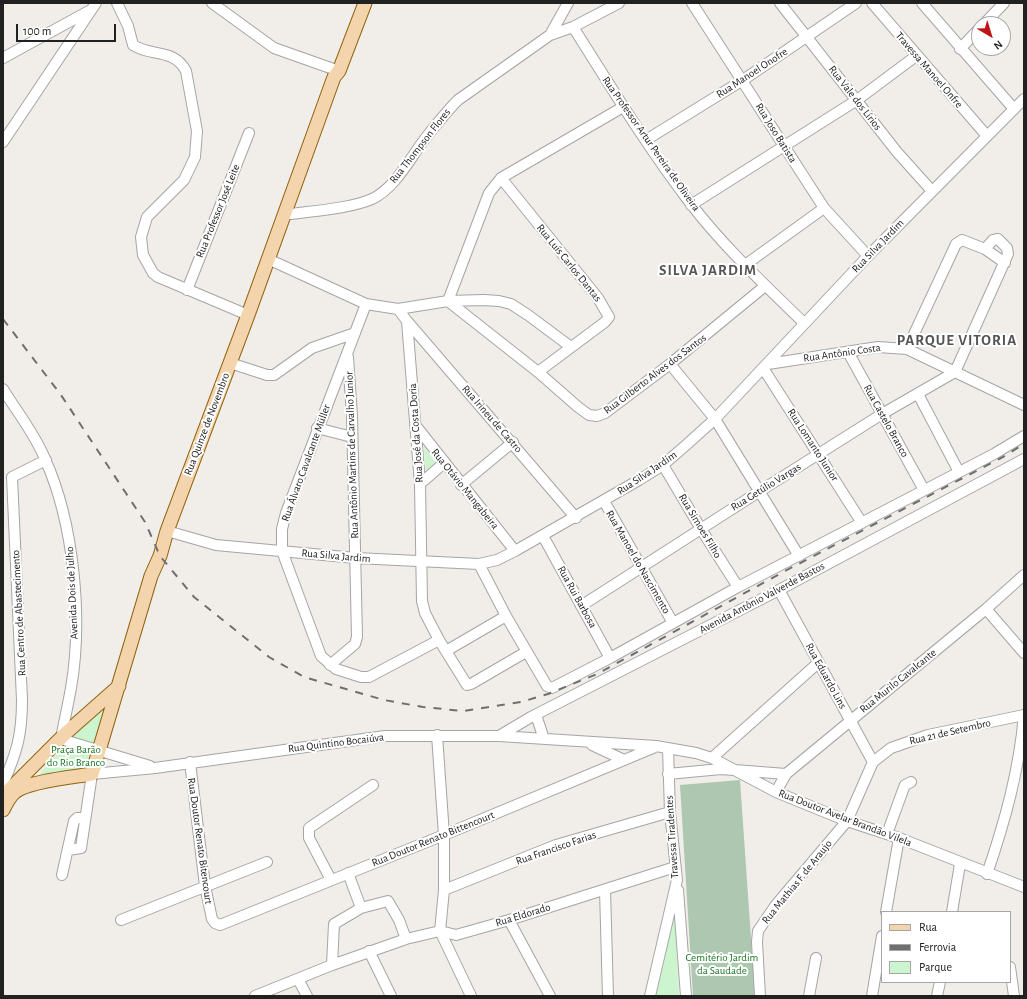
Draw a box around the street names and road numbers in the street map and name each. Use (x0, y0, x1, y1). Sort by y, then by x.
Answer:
street label: Travessa Manoel Onfre (892, 29, 966, 111)
street label: Rua Manoel Onofre (714, 45, 790, 101)
street label: Rua Vale dos Lírios (826, 63, 884, 133)
street label: Rua Professor Artur Pereira de Oliveira (599, 74, 703, 214)
street label: Rua Joso Batista (752, 101, 800, 165)
street label: Rua Thompson Flores (387, 106, 453, 186)
street label: Rua Professor José Leite (193, 162, 243, 260)
street label: Rua Silva Jardim (849, 217, 907, 275)
street label: Rua Luís Carlos Dantas (534, 222, 604, 304)
street label: Rua Gilberto Alves dos Santos (601, 331, 709, 417)
street label: Rua Antônio Costa (802, 341, 882, 365)
street label: Rua Quinze de Novembro (181, 371, 233, 477)
street label: Rua Antônio Martins de Carvalho Junior (342, 371, 362, 539)
street label: Rua Irineu de Castro (459, 382, 525, 456)
street label: Rua Castelo Branco (861, 382, 911, 460)
street label: Rua José da Costa Doria (406, 383, 426, 483)
street label: Rua Álvaro Cavalcante Müller (279, 403, 333, 523)
street label: Rua Lomanto Junior (785, 406, 841, 484)
street label: Rua Otávio Mangabeira (428, 446, 502, 532)
street label: Rua Silva Jardim (615, 448, 679, 498)
street label: Rua Getúlio Vargas (729, 460, 803, 514)
street label: Rua Simoes Filho (676, 491, 724, 561)
street label: Rua Manoel do Nascimento (603, 508, 673, 616)
street label: Avenida Dois de Julho (63, 546, 81, 640)
street label: Rua Silva Jardim (301, 546, 371, 566)
street label: Rua Centro de Abastecimento (9, 550, 29, 676)
street label: Avenida Antônio Valverde Bastos (697, 559, 827, 637)
street label: Rua Rui Barbosa (554, 564, 600, 630)
street label: Rua Eduardo Lins (803, 641, 849, 711)
street label: Rua Murilo Cavalcante (857, 646, 939, 716)
street label: Rua 21 de Setembro (908, 716, 992, 748)
street label: Rua Quintino Bocaiúva (287, 731, 385, 755)
street label: Rua Doutor Renato Bitencourt (185, 777, 215, 905)
street label: Rua Doutor Avelar Brandão Vilela (777, 786, 913, 850)
street label: Travessa Tiradentes (663, 795, 681, 879)
street label: Rua Doutor Renato Bittencourt (370, 808, 496, 870)
street label: Rua Francisco Farias (514, 828, 598, 868)
street label: Rua Mathias F. de Araujo (759, 837, 835, 927)
street label: Rua Eldorado (494, 900, 552, 930)

